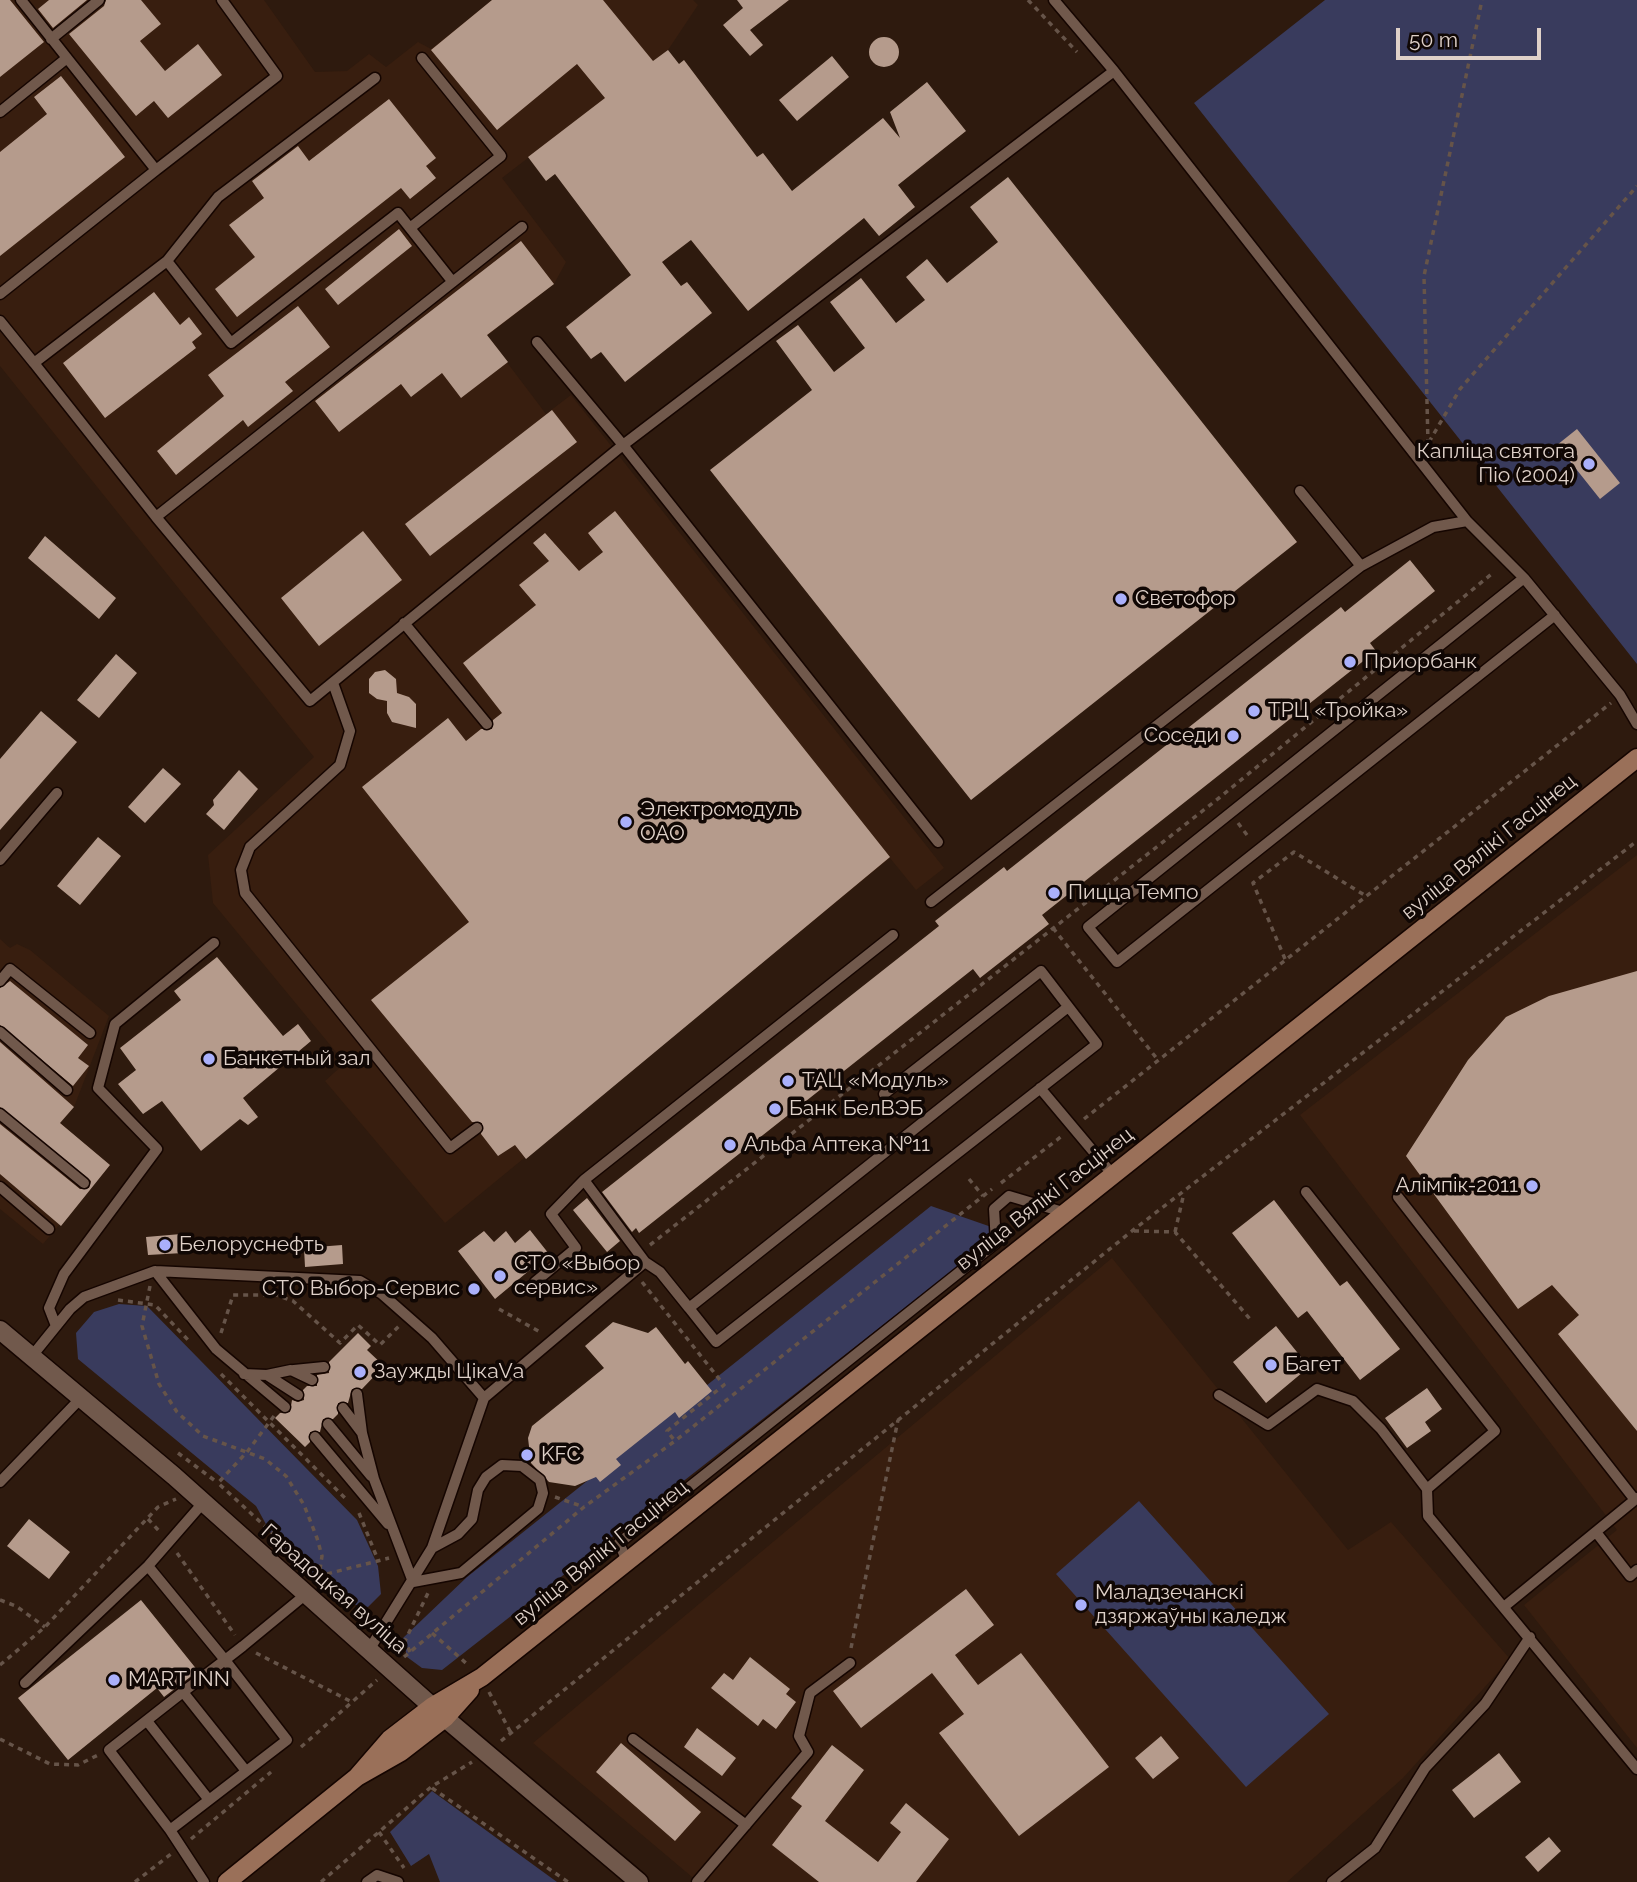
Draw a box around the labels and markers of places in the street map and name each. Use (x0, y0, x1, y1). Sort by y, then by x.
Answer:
place label: Капліца святога Піо (2004) (1417, 439, 1575, 489)
marker: Капліца святога Піо (2004) (1581, 456, 1597, 472)
place label: Светофор (1135, 586, 1236, 612)
marker: Светофор (1113, 591, 1129, 607)
place label: Приорбанк (1364, 649, 1477, 675)
marker: Приорбанк (1342, 654, 1358, 670)
place label: ТРЦ «Тройка» (1268, 698, 1408, 724)
marker: ТРЦ «Тройка» (1246, 703, 1262, 719)
place label: Соседи (1144, 723, 1219, 749)
marker: Соседи (1225, 728, 1241, 744)
place label: Электромодуль ОАО (640, 797, 799, 847)
marker: Электромодуль ОАО (618, 814, 634, 830)
place label: Пицца Темпо (1068, 880, 1199, 906)
marker: Пицца Темпо (1046, 885, 1062, 901)
place label: Банкетный зал (223, 1046, 370, 1072)
marker: Банкетный зал (201, 1051, 217, 1067)
place label: ТАЦ «Модуль» (802, 1068, 949, 1094)
marker: ТАЦ «Модуль» (780, 1073, 796, 1089)
place label: Банк БелВЭБ (789, 1096, 923, 1122)
marker: Банк БелВЭБ (767, 1101, 783, 1117)
place label: Альфа Аптека №11 (744, 1132, 930, 1158)
marker: Альфа Аптека №11 (722, 1137, 738, 1153)
place label: Алімпік-2011 (1396, 1173, 1518, 1199)
marker: Алімпік-2011 (1524, 1178, 1540, 1194)
place label: Белоруснефть (179, 1232, 324, 1258)
marker: Белоруснефть (157, 1237, 173, 1253)
place label: СТО «Выбор сервис» (514, 1251, 640, 1301)
marker: СТО «Выбор сервис» (492, 1268, 508, 1284)
place label: СТО Выбор-Сервис (262, 1276, 460, 1302)
marker: СТО Выбор-Сервис (466, 1281, 482, 1297)
place label: Багет (1285, 1352, 1341, 1378)
marker: Багет (1263, 1357, 1279, 1373)
place label: Заужды ЦікаVа (374, 1359, 524, 1385)
marker: Заужды ЦікаVа (352, 1364, 368, 1380)
place label: KFC (541, 1442, 581, 1468)
marker: KFC (519, 1447, 535, 1463)
place label: Маладзечанскі дзяржаўны каледж (1095, 1580, 1287, 1630)
marker: Маладзечанскі дзяржаўны каледж (1073, 1597, 1089, 1613)
place label: MART INN (128, 1667, 230, 1693)
marker: MART INN (106, 1672, 122, 1688)

